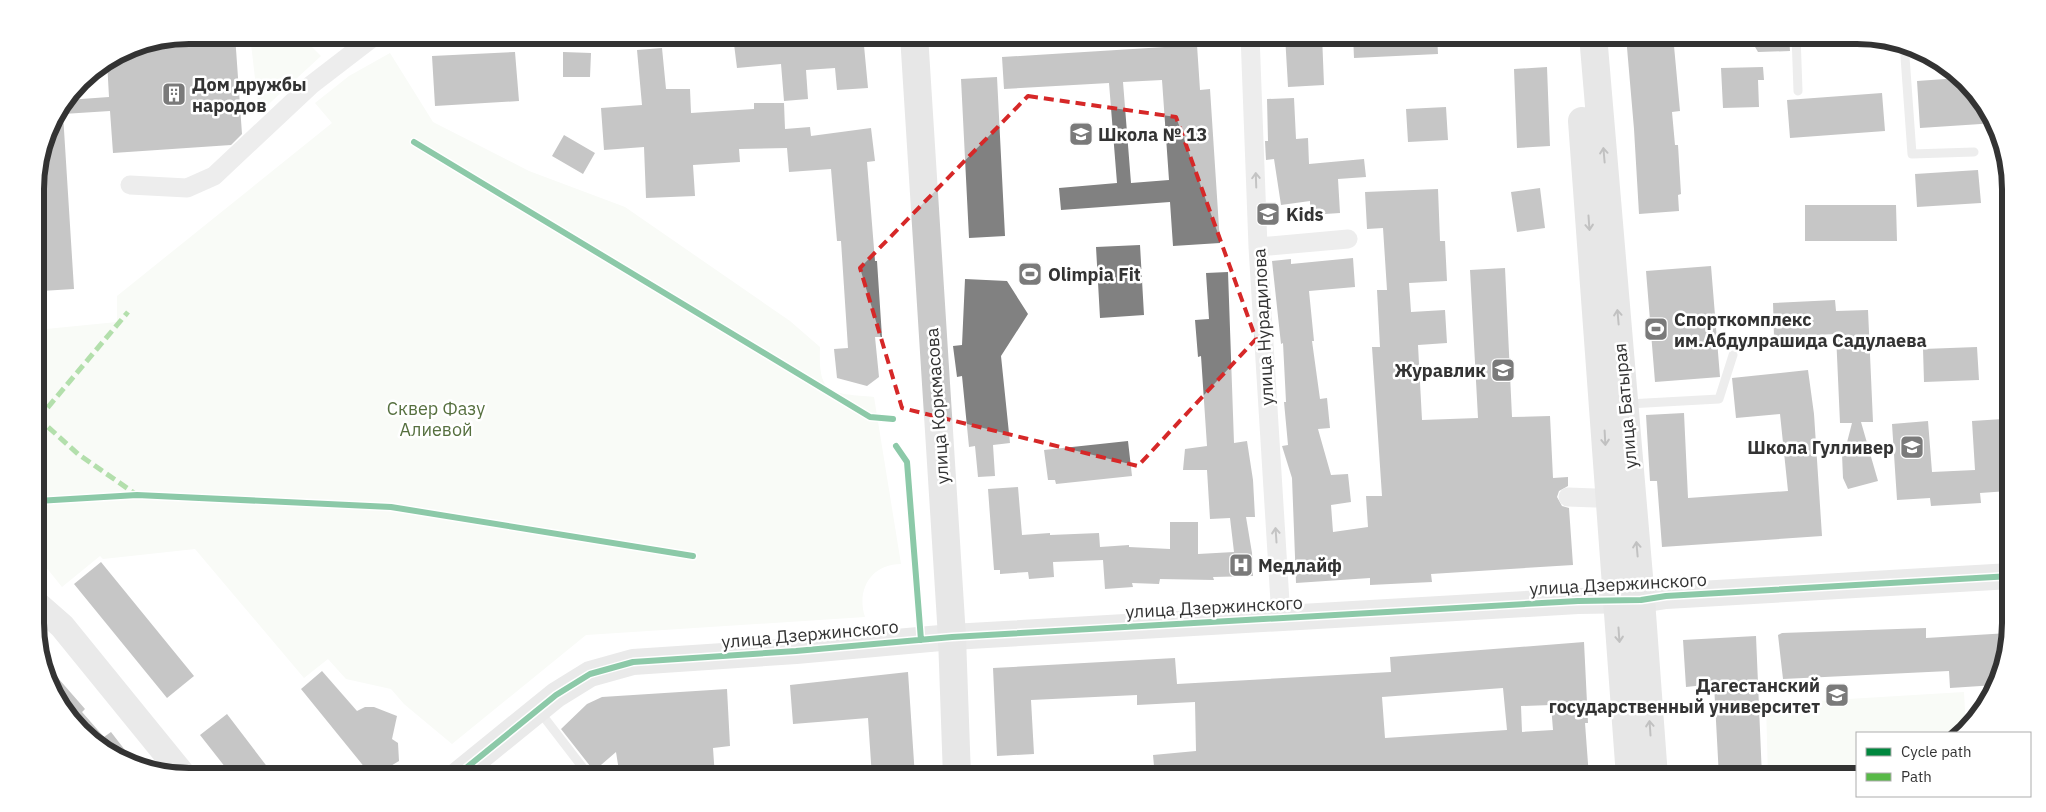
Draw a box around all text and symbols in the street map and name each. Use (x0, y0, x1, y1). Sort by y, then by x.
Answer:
place label: Дом дружбы народов (192, 73, 307, 117)
building icon: Дом дружбы народов (161, 81, 187, 107)
school or university icon: Школа № 13 (1068, 121, 1094, 147)
place label: Школа № 13 (1098, 123, 1207, 146)
one-way arrow (1599, 147, 1608, 163)
one-way arrow (1251, 173, 1260, 189)
school or university icon: Kids (1255, 201, 1281, 227)
place label: Kids (1286, 203, 1324, 226)
one-way arrow (1585, 215, 1594, 231)
street label: улица Нурадилова (1247, 247, 1279, 406)
sports icon: Olimpia Fit (1017, 261, 1043, 287)
place label: Olimpia Fit (1048, 263, 1141, 286)
place label: Спорткомплекс им.Абдулрашида Садулаева (1674, 308, 1927, 352)
one-way arrow (1613, 309, 1622, 325)
sports icon: Спорткомплекс им.Абдулрашида Садулаева (1643, 316, 1669, 342)
street label: улица Коркмасова (920, 327, 954, 485)
street label: улица Батырая (1608, 342, 1642, 470)
school or university icon: Журавлик (1490, 357, 1516, 383)
place label: Журавлик (1394, 359, 1486, 382)
park label: Сквер Фазу Алиевой (387, 397, 485, 441)
one-way arrow (1600, 429, 1609, 445)
school or university icon: Школа Гулливер (1899, 434, 1925, 460)
place label: Школа Гулливер (1747, 436, 1894, 459)
one-way arrow (1271, 527, 1280, 543)
one-way arrow (1632, 541, 1642, 557)
hospital icon: Медлайф (1228, 552, 1254, 578)
place label: Медлайф (1258, 554, 1342, 577)
street label: улица Дзержинского (1529, 568, 1707, 600)
street label: улица Дзержинского (1125, 591, 1303, 623)
street label: улица Дзержинского (721, 615, 899, 653)
one-way arrow (1615, 626, 1624, 642)
place label: Дагестанский государственный университет (1549, 674, 1820, 718)
school or university icon: Дагестанский государственный университет (1824, 682, 1850, 708)
one-way arrow (1646, 720, 1655, 736)
legend (1856, 732, 2031, 797)
text: Cycle path (1901, 742, 1972, 761)
text: Path (1901, 767, 1932, 786)

